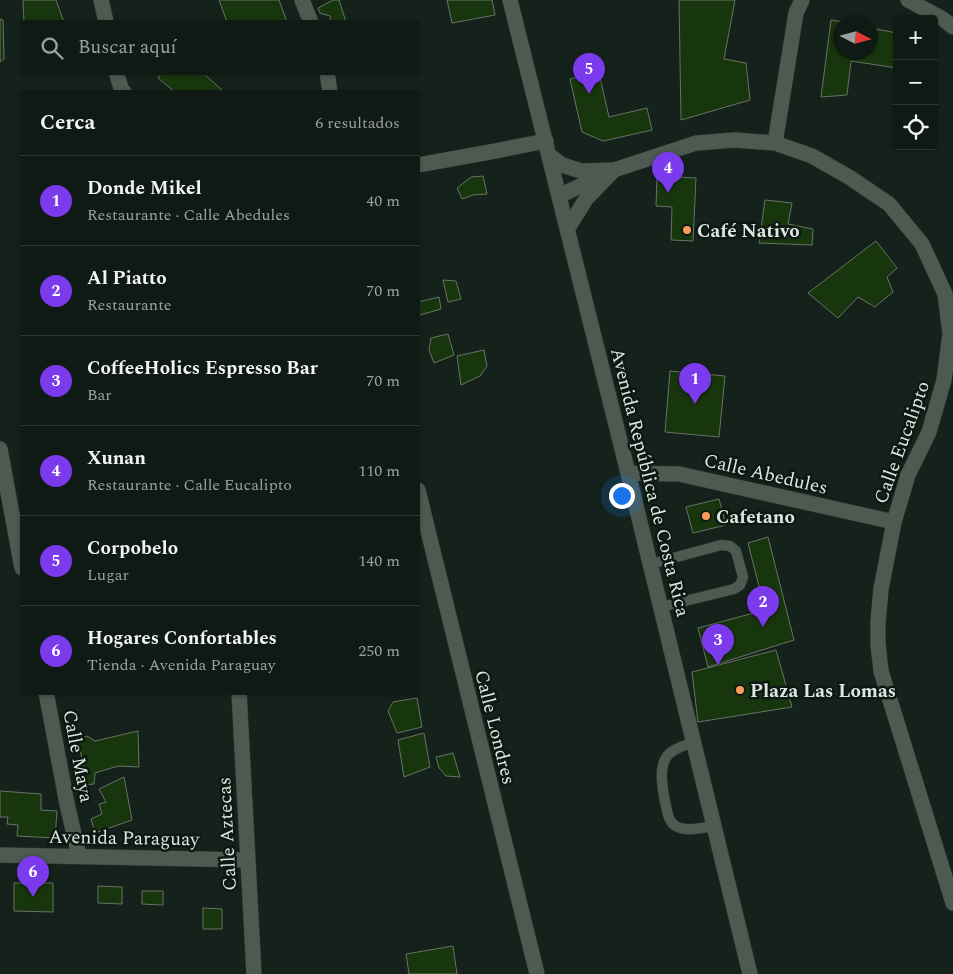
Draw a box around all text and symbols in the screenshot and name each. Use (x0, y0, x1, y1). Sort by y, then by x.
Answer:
north arrow (833, 15, 878, 60)
map controls (893, 15, 938, 150)
button: + (893, 15, 938, 60)
search box (20, 20, 420, 75)
text: Buscar aquí (78, 33, 177, 62)
icon: search (38, 34, 66, 62)
pin: 5 (573, 53, 605, 94)
button: − (893, 60, 938, 105)
button: locate (893, 105, 938, 150)
text: Cerca (40, 107, 95, 139)
text: 6 resultados (315, 111, 400, 135)
pin: 4 (652, 152, 684, 193)
text: Donde Mikel (87, 174, 202, 203)
text: 1 (52, 189, 60, 213)
text: 40 m (366, 189, 400, 213)
text: Restaurante · Calle Abedules (87, 203, 290, 227)
place label: Café Nativo (697, 217, 800, 246)
marker: Café Nativo (681, 224, 693, 236)
text: Al Piatto (87, 264, 167, 293)
text: 2 (52, 279, 60, 303)
text: 70 m (366, 279, 400, 303)
text: Restaurante (87, 293, 172, 317)
street label: Avenida República de Costa Rica (602, 345, 697, 621)
text: CoffeeHolics Espresso Bar (87, 354, 318, 383)
pin: 1 (679, 363, 711, 404)
text: 3 (52, 369, 60, 393)
text: 70 m (366, 369, 400, 393)
street label: Calle Eucalipto (867, 377, 938, 508)
text: Bar (87, 383, 112, 407)
text: Xunan (87, 444, 146, 473)
street label: Calle Abedules (701, 446, 830, 503)
text: 4 (52, 459, 60, 483)
text: 110 m (358, 459, 400, 483)
text: Restaurante · Calle Eucalipto (87, 473, 292, 497)
your location (609, 483, 635, 509)
place label: Cafetano (716, 503, 795, 532)
marker: Cafetano (700, 510, 712, 522)
text: Corpobelo (87, 534, 178, 563)
text: 5 (52, 549, 60, 573)
text: 140 m (358, 549, 400, 573)
text: Lugar (87, 563, 129, 587)
pin: 2 (747, 586, 779, 627)
text: Hogares Confortables (87, 624, 277, 653)
pin: 3 (702, 624, 734, 665)
text: 6 (52, 639, 60, 663)
text: 250 m (358, 639, 400, 663)
text: Tienda · Avenida Paraguay (87, 653, 276, 677)
street label: Calle Londres (466, 667, 523, 788)
place label: Plaza Las Lomas (750, 677, 896, 706)
marker: Plaza Las Lomas (734, 684, 746, 696)
street label: Calle Maya (54, 707, 101, 806)
street label: Calle Aztecas (210, 776, 245, 891)
street label: Avenida Paraguay (48, 823, 200, 854)
pin: 6 (17, 856, 49, 897)

